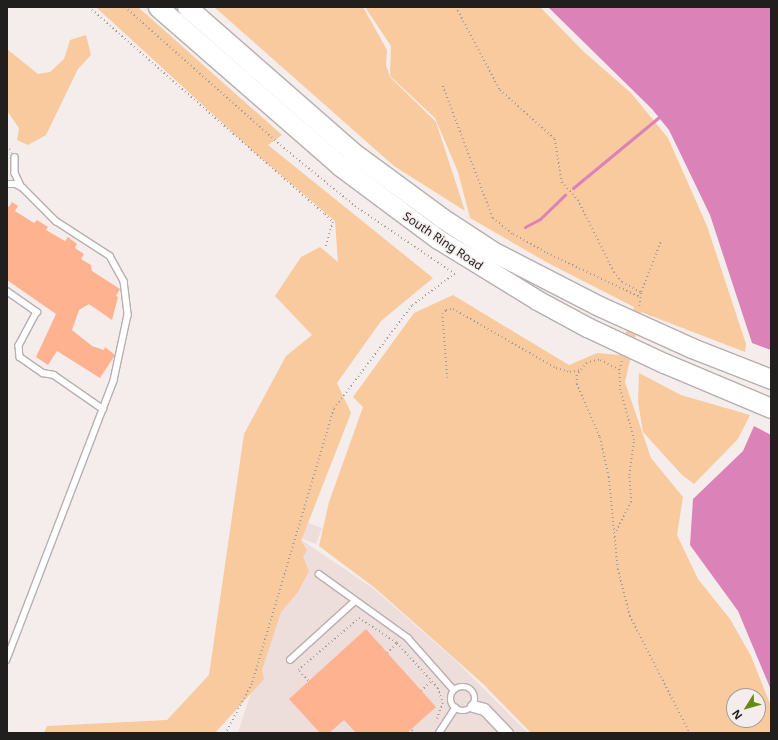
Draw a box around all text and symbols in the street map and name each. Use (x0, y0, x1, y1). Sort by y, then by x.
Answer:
street label: South Ring Road (400, 209, 486, 273)
north arrow (726, 688, 766, 728)
text: N (728, 707, 746, 723)

